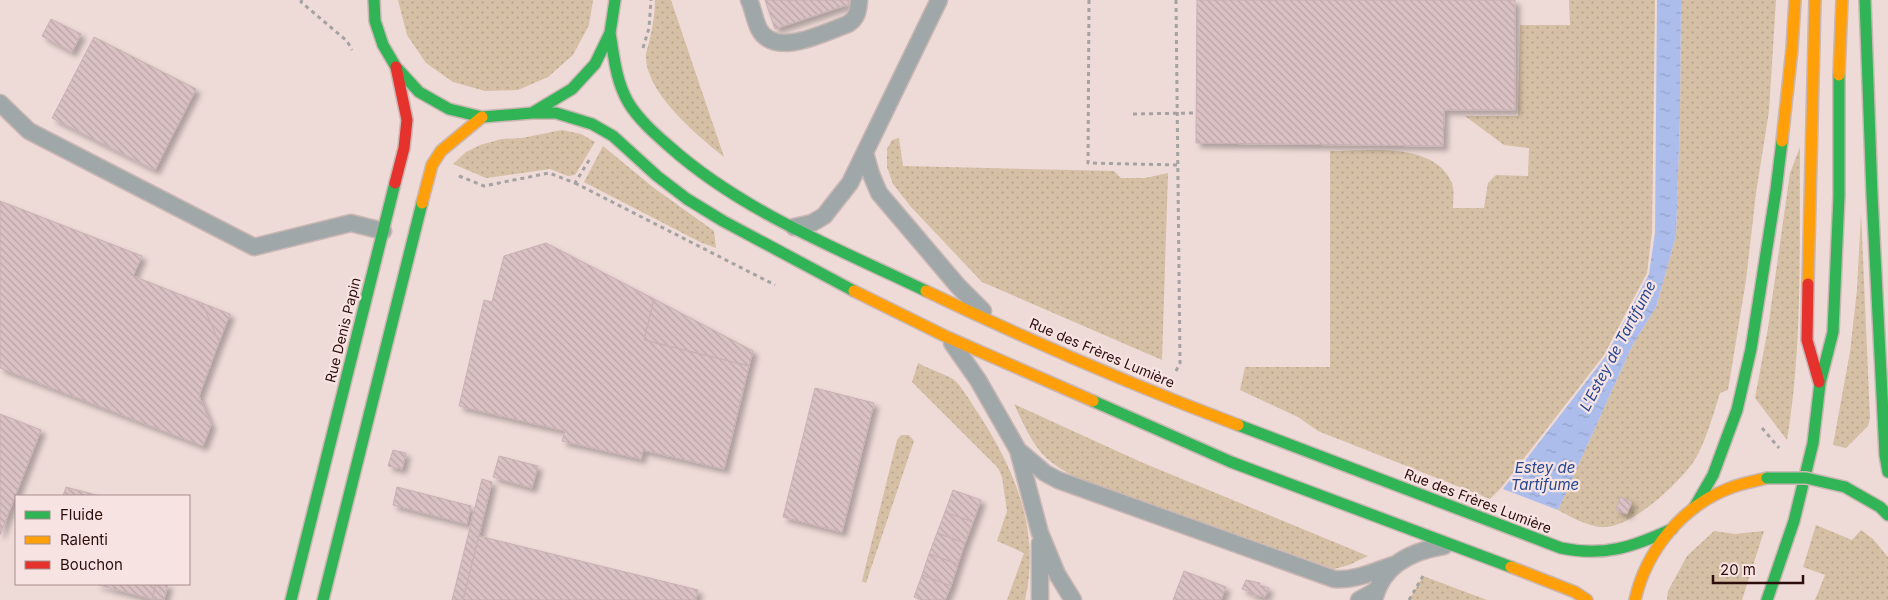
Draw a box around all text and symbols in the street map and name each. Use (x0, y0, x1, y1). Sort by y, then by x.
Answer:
street label: Rue Denis Papin (321, 276, 364, 384)
water label: L'Estey de Tartifume (1575, 277, 1660, 414)
street label: Rue des Frères Lumière (1027, 314, 1177, 391)
water label: Estey de Tartifume (1511, 458, 1579, 494)
street label: Rue des Frères Lumière (1402, 465, 1554, 536)
legend (15, 495, 190, 585)
text: Fluide (60, 505, 103, 524)
text: Ralenti (60, 530, 108, 549)
scale bar (1713, 552, 1803, 584)
text: Bouchon (60, 555, 123, 574)
text: 20 m (1720, 560, 1756, 579)

